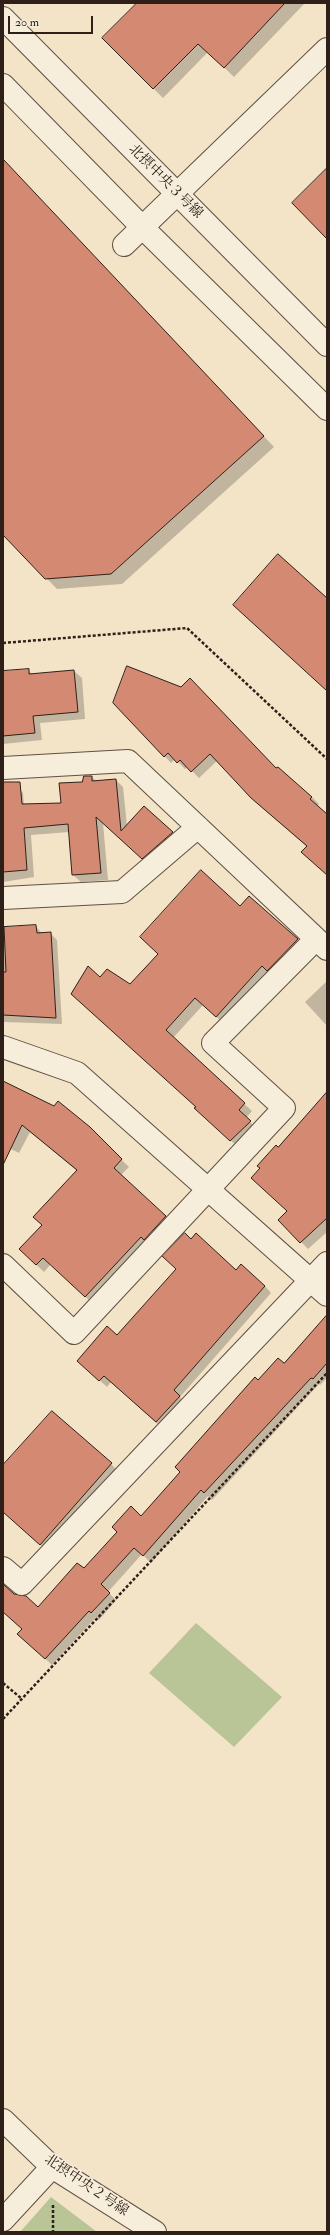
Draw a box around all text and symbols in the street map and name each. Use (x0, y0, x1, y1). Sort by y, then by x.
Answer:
scale bar (10, 8, 95, 34)
text: 20 m (15, 15, 39, 30)
street label: 北摂中央３号線 (124, 141, 206, 223)
street label: 北摂中央２号線 (41, 2152, 131, 2220)

